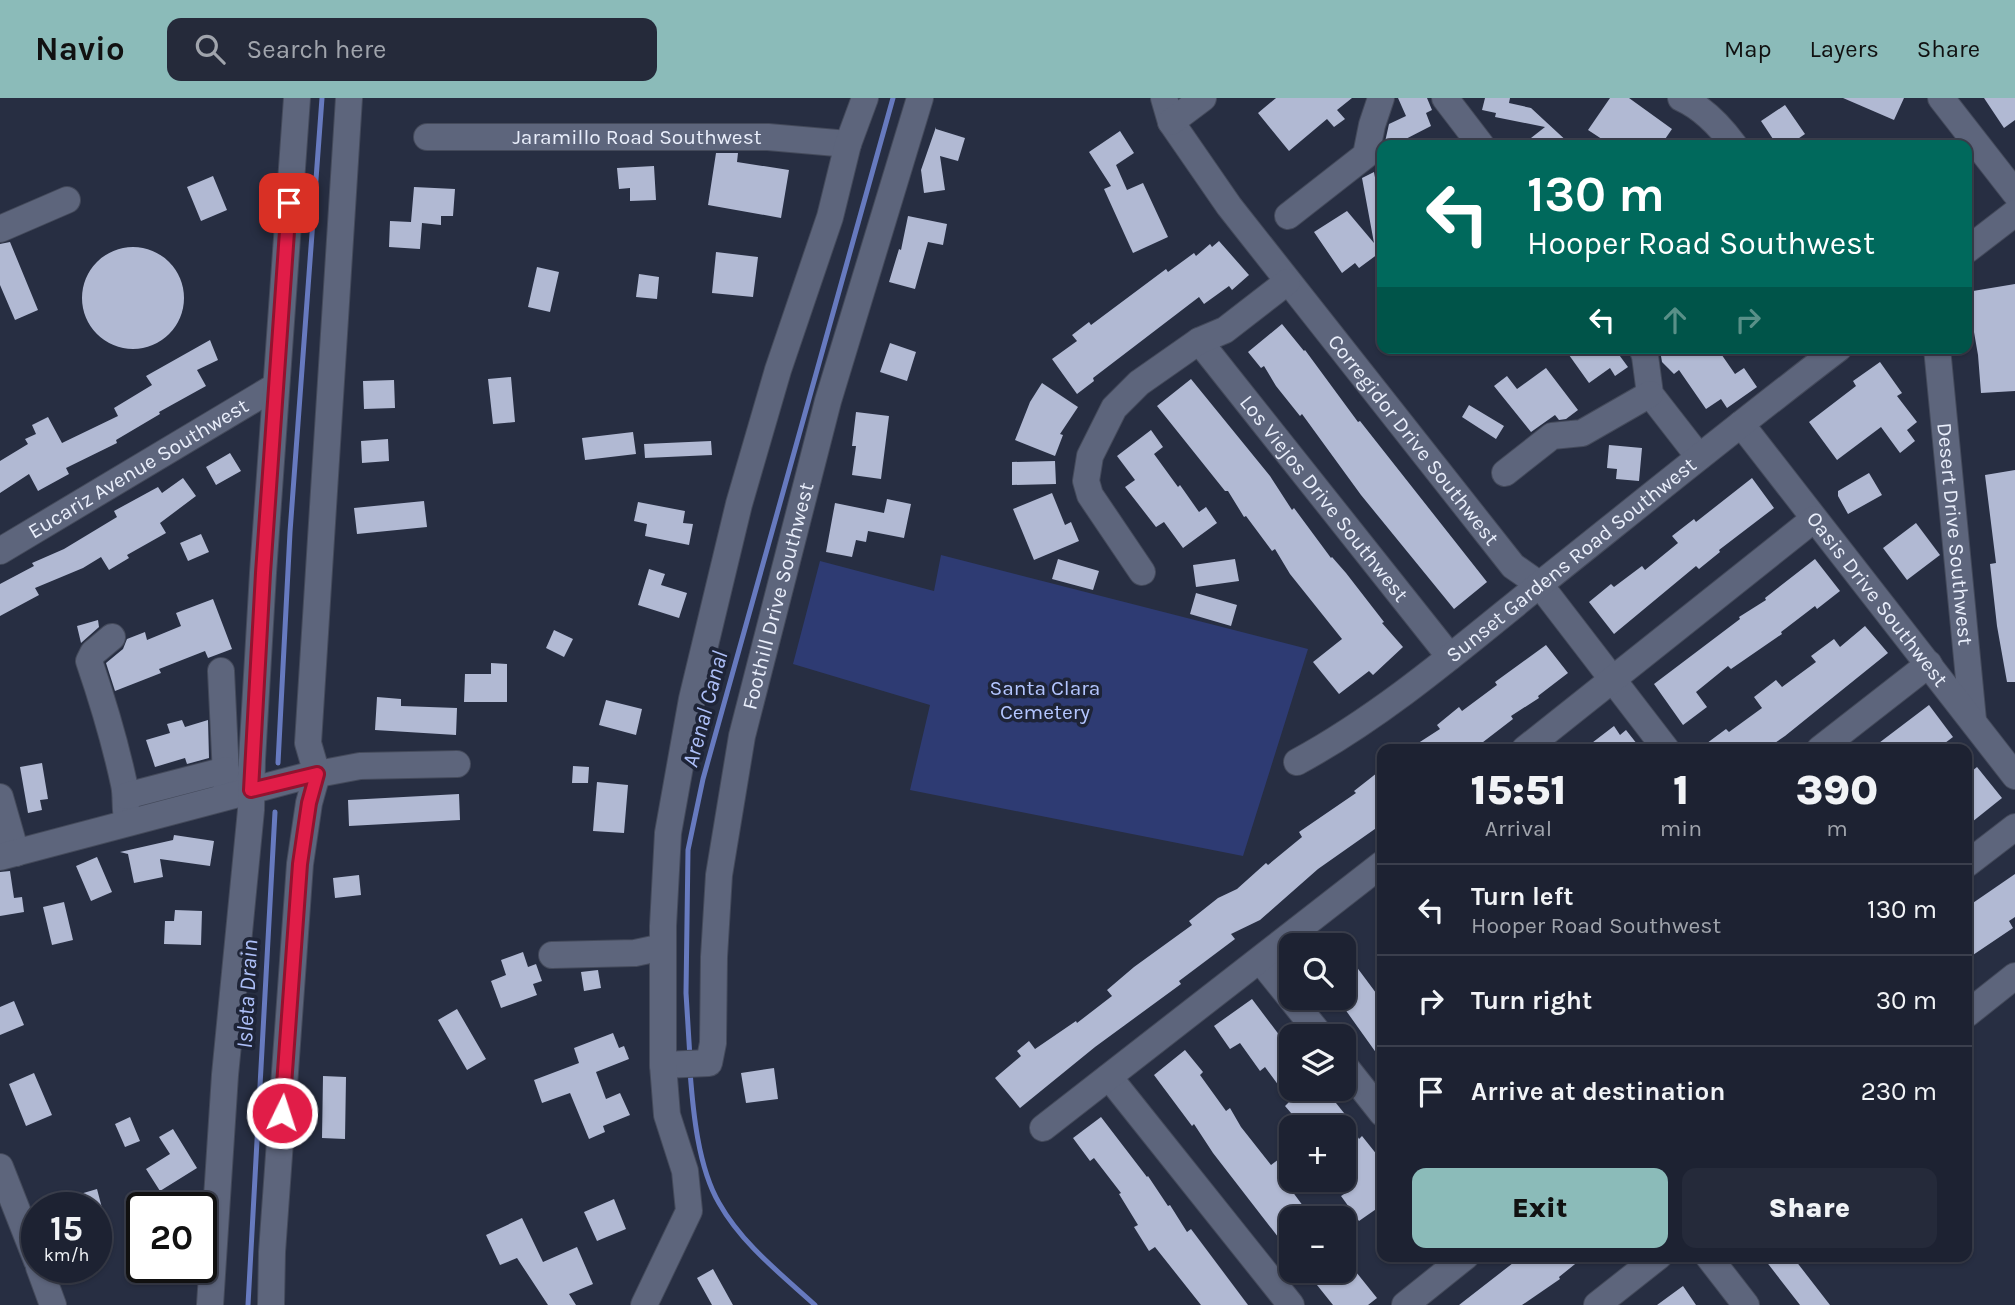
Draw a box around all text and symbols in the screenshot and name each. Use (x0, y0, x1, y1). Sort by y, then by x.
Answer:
search box (167, 18, 657, 81)
text: Navio (35, 30, 125, 68)
icon: search (191, 30, 229, 68)
text: Search here (247, 34, 386, 65)
text: Map (1724, 35, 1772, 63)
text: Layers (1810, 35, 1879, 63)
text: Share (1917, 35, 1980, 63)
street label: Jaramillo Road Southwest (512, 125, 762, 149)
text: 130 m (1527, 166, 1665, 223)
icon: left (1412, 168, 1503, 259)
pin (259, 173, 319, 233)
icon: arrive (270, 184, 308, 222)
text: Hooper Road Southwest (1527, 225, 1875, 262)
icon: left (1583, 301, 1621, 339)
icon: ahead (1656, 301, 1694, 339)
icon: right (1729, 301, 1767, 339)
street label: Corregidor Drive Southwest (1323, 330, 1504, 550)
street label: Los Viejos Drive Southwest (1235, 390, 1413, 607)
street label: Eucariz Avenue Southwest (24, 393, 253, 543)
street label: Desert Drive Southwest (1932, 422, 1978, 647)
street label: Sunset Gardens Road Southwest (1441, 452, 1701, 667)
street label: Foothill Drive Southwest (737, 480, 819, 712)
street label: Oasis Drive Southwest (1802, 507, 1953, 691)
water label: Arenal Canal (677, 648, 734, 770)
park label: Santa Clara Cemetery (990, 676, 1100, 724)
text: 15:51 (1471, 765, 1566, 815)
text: 1 (1673, 765, 1689, 815)
text: 390 (1796, 765, 1878, 815)
text: Arrival (1485, 815, 1552, 842)
text: min (1660, 815, 1702, 842)
text: m (1826, 815, 1848, 842)
text: Turn left (1471, 881, 1573, 912)
icon: left (1412, 891, 1450, 929)
text: 130 m (1867, 894, 1937, 925)
text: Hooper Road Southwest (1471, 912, 1721, 939)
map controls (1279, 933, 1356, 1283)
button: search (1279, 933, 1356, 1010)
water label: Isleta Drain (231, 939, 263, 1049)
icon: right (1412, 982, 1450, 1020)
text: Turn right (1471, 985, 1592, 1016)
text: 30 m (1876, 985, 1937, 1016)
button: layers (1279, 1024, 1356, 1101)
icon: arrive (1412, 1073, 1450, 1111)
position arrow (245, 1076, 319, 1150)
text: Arrive at destination (1471, 1076, 1725, 1107)
text: 230 m (1861, 1076, 1937, 1107)
button: + (1279, 1115, 1356, 1192)
button: Exit (1412, 1168, 1668, 1248)
button: Share (1682, 1168, 1937, 1248)
speed limit sign: 20 (126, 1192, 217, 1283)
button: − (1279, 1206, 1356, 1283)
text: 15 (50, 1208, 83, 1249)
text: km/h (44, 1244, 89, 1266)

